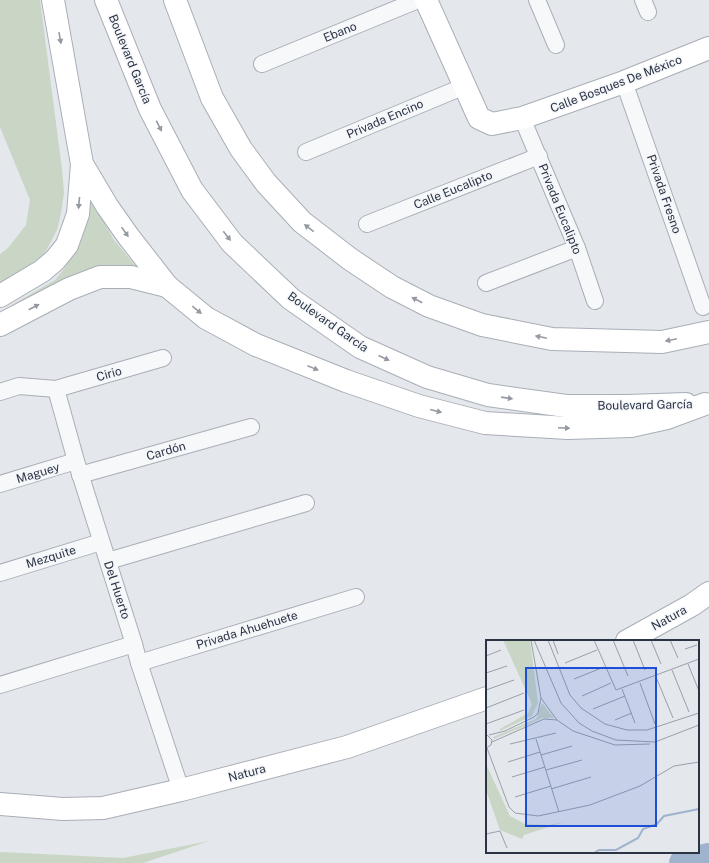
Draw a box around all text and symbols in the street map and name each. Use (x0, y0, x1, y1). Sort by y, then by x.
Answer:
street label: Boulevard García (106, 12, 154, 106)
street label: Ebano (321, 19, 359, 45)
one-way arrow (57, 32, 63, 45)
street label: Calle Bosques De México (548, 52, 684, 116)
street label: Privada Encino (345, 96, 426, 141)
one-way arrow (156, 121, 162, 132)
street label: Privada Fresno (644, 153, 684, 236)
street label: Privada Eucalipto (535, 162, 585, 257)
street label: Calle Eucalipto (412, 168, 494, 212)
one-way arrow (75, 197, 82, 209)
one-way arrow (304, 224, 315, 232)
one-way arrow (121, 227, 129, 237)
one-way arrow (223, 231, 232, 242)
street label: Boulevard García (285, 289, 371, 355)
one-way arrow (411, 297, 423, 304)
one-way arrow (28, 303, 40, 310)
one-way arrow (192, 306, 202, 315)
one-way arrow (535, 334, 547, 340)
one-way arrow (665, 338, 677, 344)
one-way arrow (378, 355, 390, 361)
street label: Cirio (95, 364, 124, 384)
one-way arrow (307, 365, 318, 371)
one-way arrow (501, 395, 513, 401)
street label: Boulevard García (597, 397, 693, 413)
one-way arrow (429, 408, 442, 414)
one-way arrow (558, 425, 571, 431)
street label: Cardón (145, 439, 187, 463)
street label: Maguey (15, 460, 62, 486)
street label: Mezquite (24, 543, 78, 571)
street label: Del Huerto (101, 559, 133, 621)
street label: Natura (649, 603, 689, 633)
street label: Privada Ahuehuete (195, 608, 300, 652)
inset map (486, 640, 699, 853)
street label: Natura (227, 761, 267, 785)

